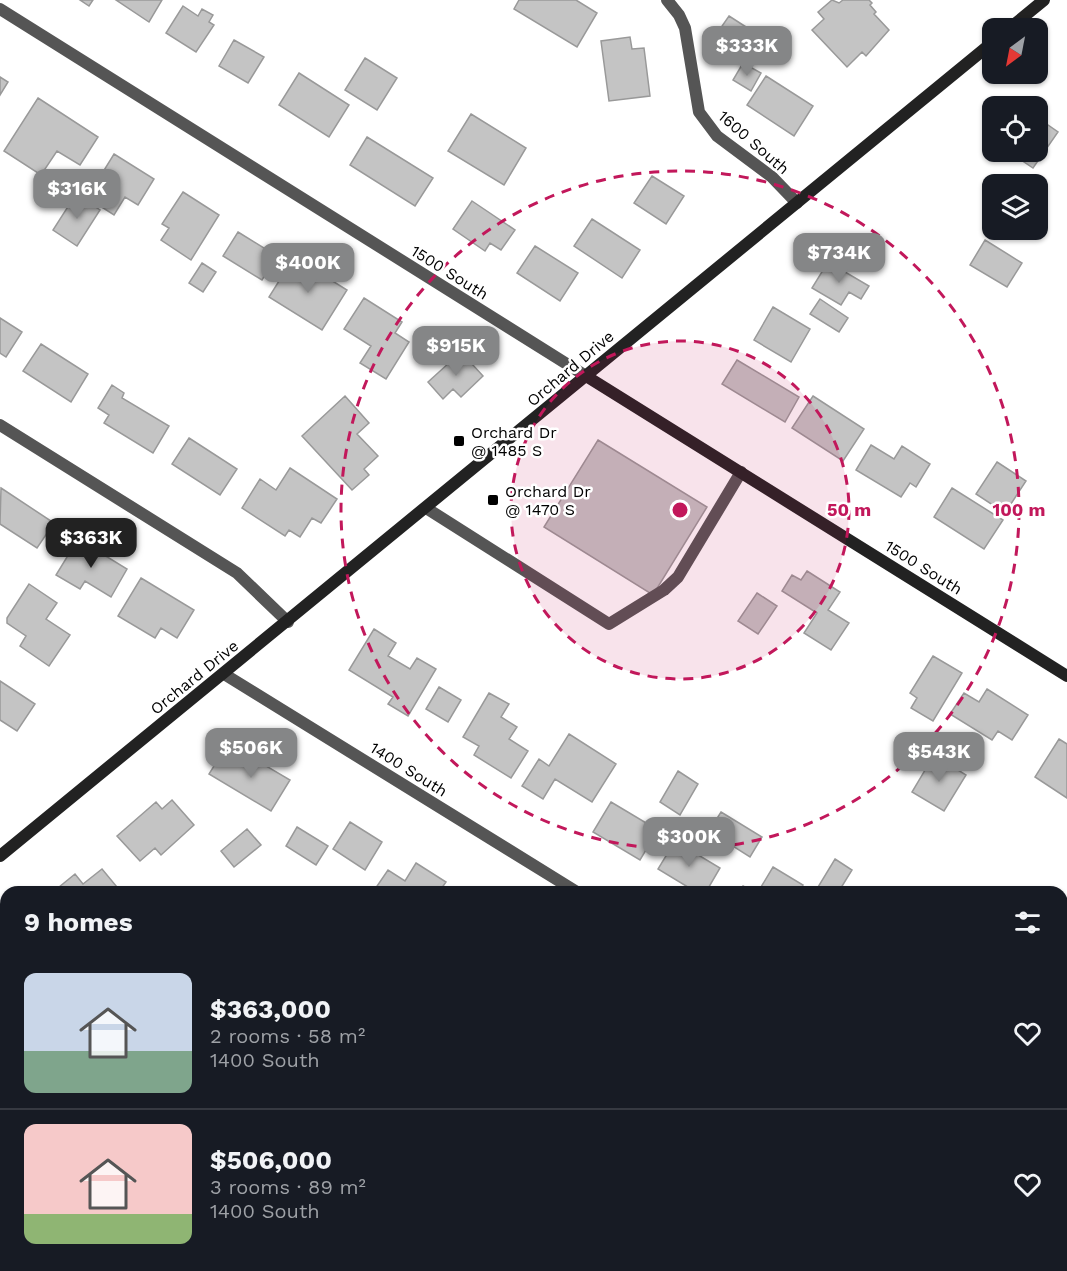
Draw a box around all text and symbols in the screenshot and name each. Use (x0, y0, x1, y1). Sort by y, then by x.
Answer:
north arrow (982, 18, 1048, 84)
map controls (982, 18, 1048, 240)
pin: $333K (705, 26, 789, 77)
text: $333K (716, 33, 778, 57)
button: locate (982, 96, 1048, 162)
street label: 1600 South (714, 106, 793, 178)
pin: $316K (35, 169, 119, 220)
button: layers (982, 174, 1048, 240)
text: $316K (47, 176, 107, 200)
pin: $734K (797, 233, 881, 284)
text: $734K (807, 240, 871, 264)
street label: 1500 South (408, 241, 492, 304)
pin: $400K (266, 243, 350, 294)
text: $400K (275, 250, 341, 274)
pin: $915K (414, 326, 498, 377)
street label: Orchard Drive (523, 327, 618, 410)
text: $915K (426, 333, 486, 357)
place label: Orchard Dr @ 1485 S (471, 423, 557, 460)
marker: Orchard Dr @ 1485 S (452, 434, 466, 448)
place label: Orchard Dr @ 1470 S (505, 482, 591, 519)
marker: Orchard Dr @ 1470 S (486, 493, 500, 507)
text: 50 m (827, 499, 871, 520)
text: 100 m (992, 499, 1046, 520)
centre of rings (670, 500, 690, 520)
pin: $363K (49, 518, 133, 569)
text: $363K (60, 525, 122, 549)
street label: 1500 South (882, 536, 966, 599)
street label: Orchard Drive (147, 636, 242, 719)
pin: $506K (209, 728, 293, 779)
pin: $543K (897, 732, 981, 783)
text: $506K (219, 735, 283, 759)
street label: 1400 South (367, 738, 451, 801)
text: $543K (907, 739, 971, 763)
pin: $300K (647, 817, 731, 868)
text: $300K (657, 824, 721, 848)
icon: filters (1011, 906, 1044, 939)
text: 9 homes (24, 907, 133, 937)
text: $363,000 (210, 994, 331, 1024)
icon: home (72, 997, 144, 1069)
icon: heart (1011, 1017, 1044, 1050)
text: 2 rooms · 58 m² (210, 1024, 365, 1048)
text: 1400 South (210, 1048, 320, 1072)
text: $506,000 (210, 1145, 332, 1175)
icon: home (72, 1148, 144, 1220)
icon: heart (1011, 1168, 1044, 1201)
text: 3 rooms · 89 m² (210, 1175, 366, 1199)
text: 1400 South (210, 1199, 320, 1223)

